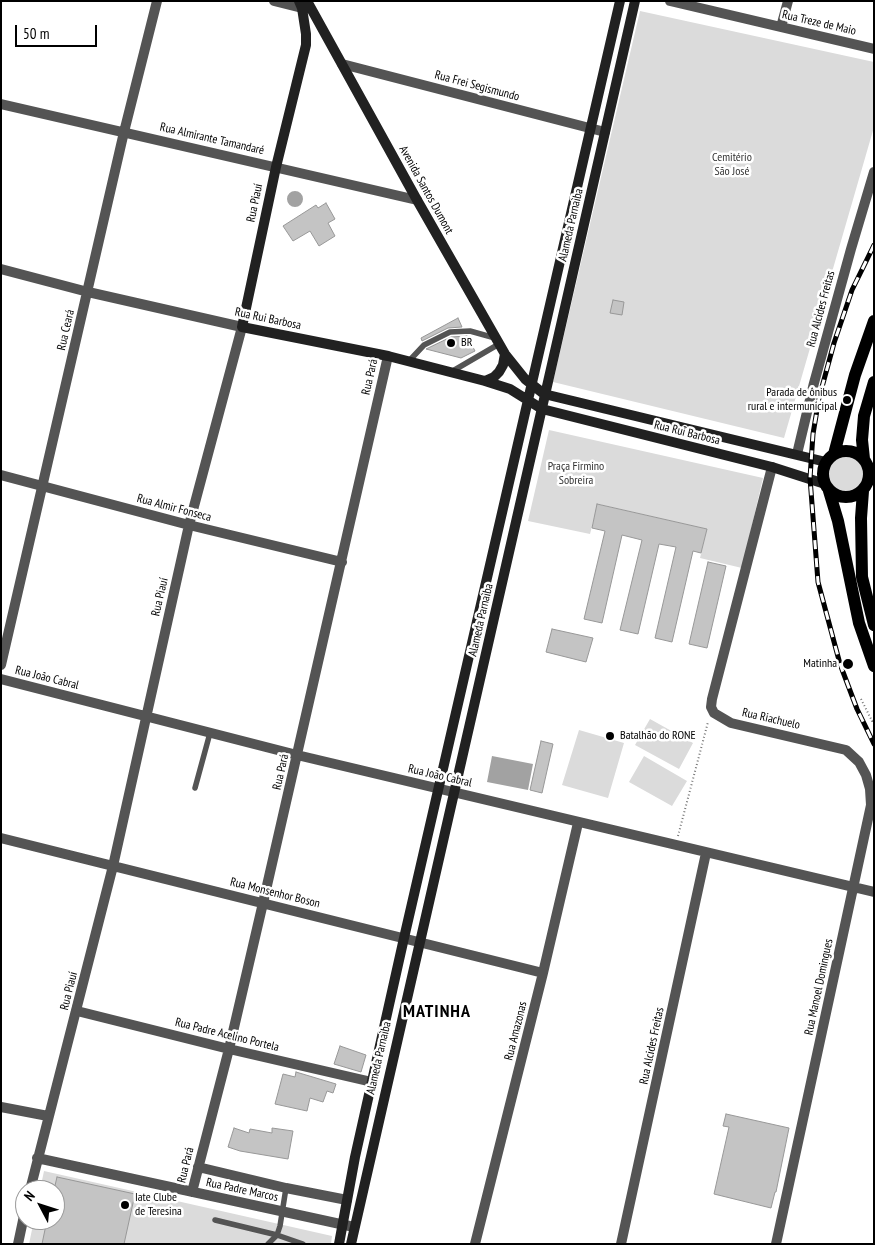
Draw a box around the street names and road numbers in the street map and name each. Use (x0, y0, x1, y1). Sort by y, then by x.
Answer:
street label: Rua Treze de Maio (781, 8, 857, 38)
street label: Rua Frei Segismundo (433, 68, 521, 104)
street label: Rua Almirante Tamandaré (158, 120, 266, 158)
street label: Avenida Santos Dumont (396, 143, 456, 237)
street label: Rua Piauí (244, 182, 266, 224)
street label: Alameda Parnaiba (556, 187, 586, 263)
street label: Rua Alcides Freitas (804, 269, 838, 349)
street label: Rua Rui Barbosa (234, 305, 302, 333)
street label: Rua Ceará (54, 308, 78, 352)
street label: Rua Pará (359, 358, 381, 396)
street label: Rua Rui Barbosa (653, 418, 721, 448)
street label: Rua Almir Fonseca (135, 491, 213, 525)
street label: Rua Piauí (149, 576, 171, 618)
street label: Alameda Parnaiba (466, 582, 496, 658)
street label: Rua João Cabral (14, 663, 80, 693)
street label: Rua Riachuelo (741, 705, 801, 733)
street label: Rua Pará (270, 753, 292, 791)
street label: Rua João Cabral (407, 762, 473, 790)
street label: Rua Monsenhor Boson (228, 875, 322, 911)
street label: Rua Manoel Domingues (802, 938, 836, 1036)
street label: Rua Piauí (57, 970, 81, 1012)
street label: Rua Amazonas (502, 1000, 530, 1062)
street label: Rua Alcides Freitas (637, 1006, 667, 1086)
street label: Rua Padre Acelino Portela (173, 1015, 281, 1055)
street label: Alameda Parnaiba (364, 1020, 394, 1096)
street label: Rua Pará (175, 1146, 197, 1184)
street label: Rua Padre Marcos (205, 1175, 279, 1205)

